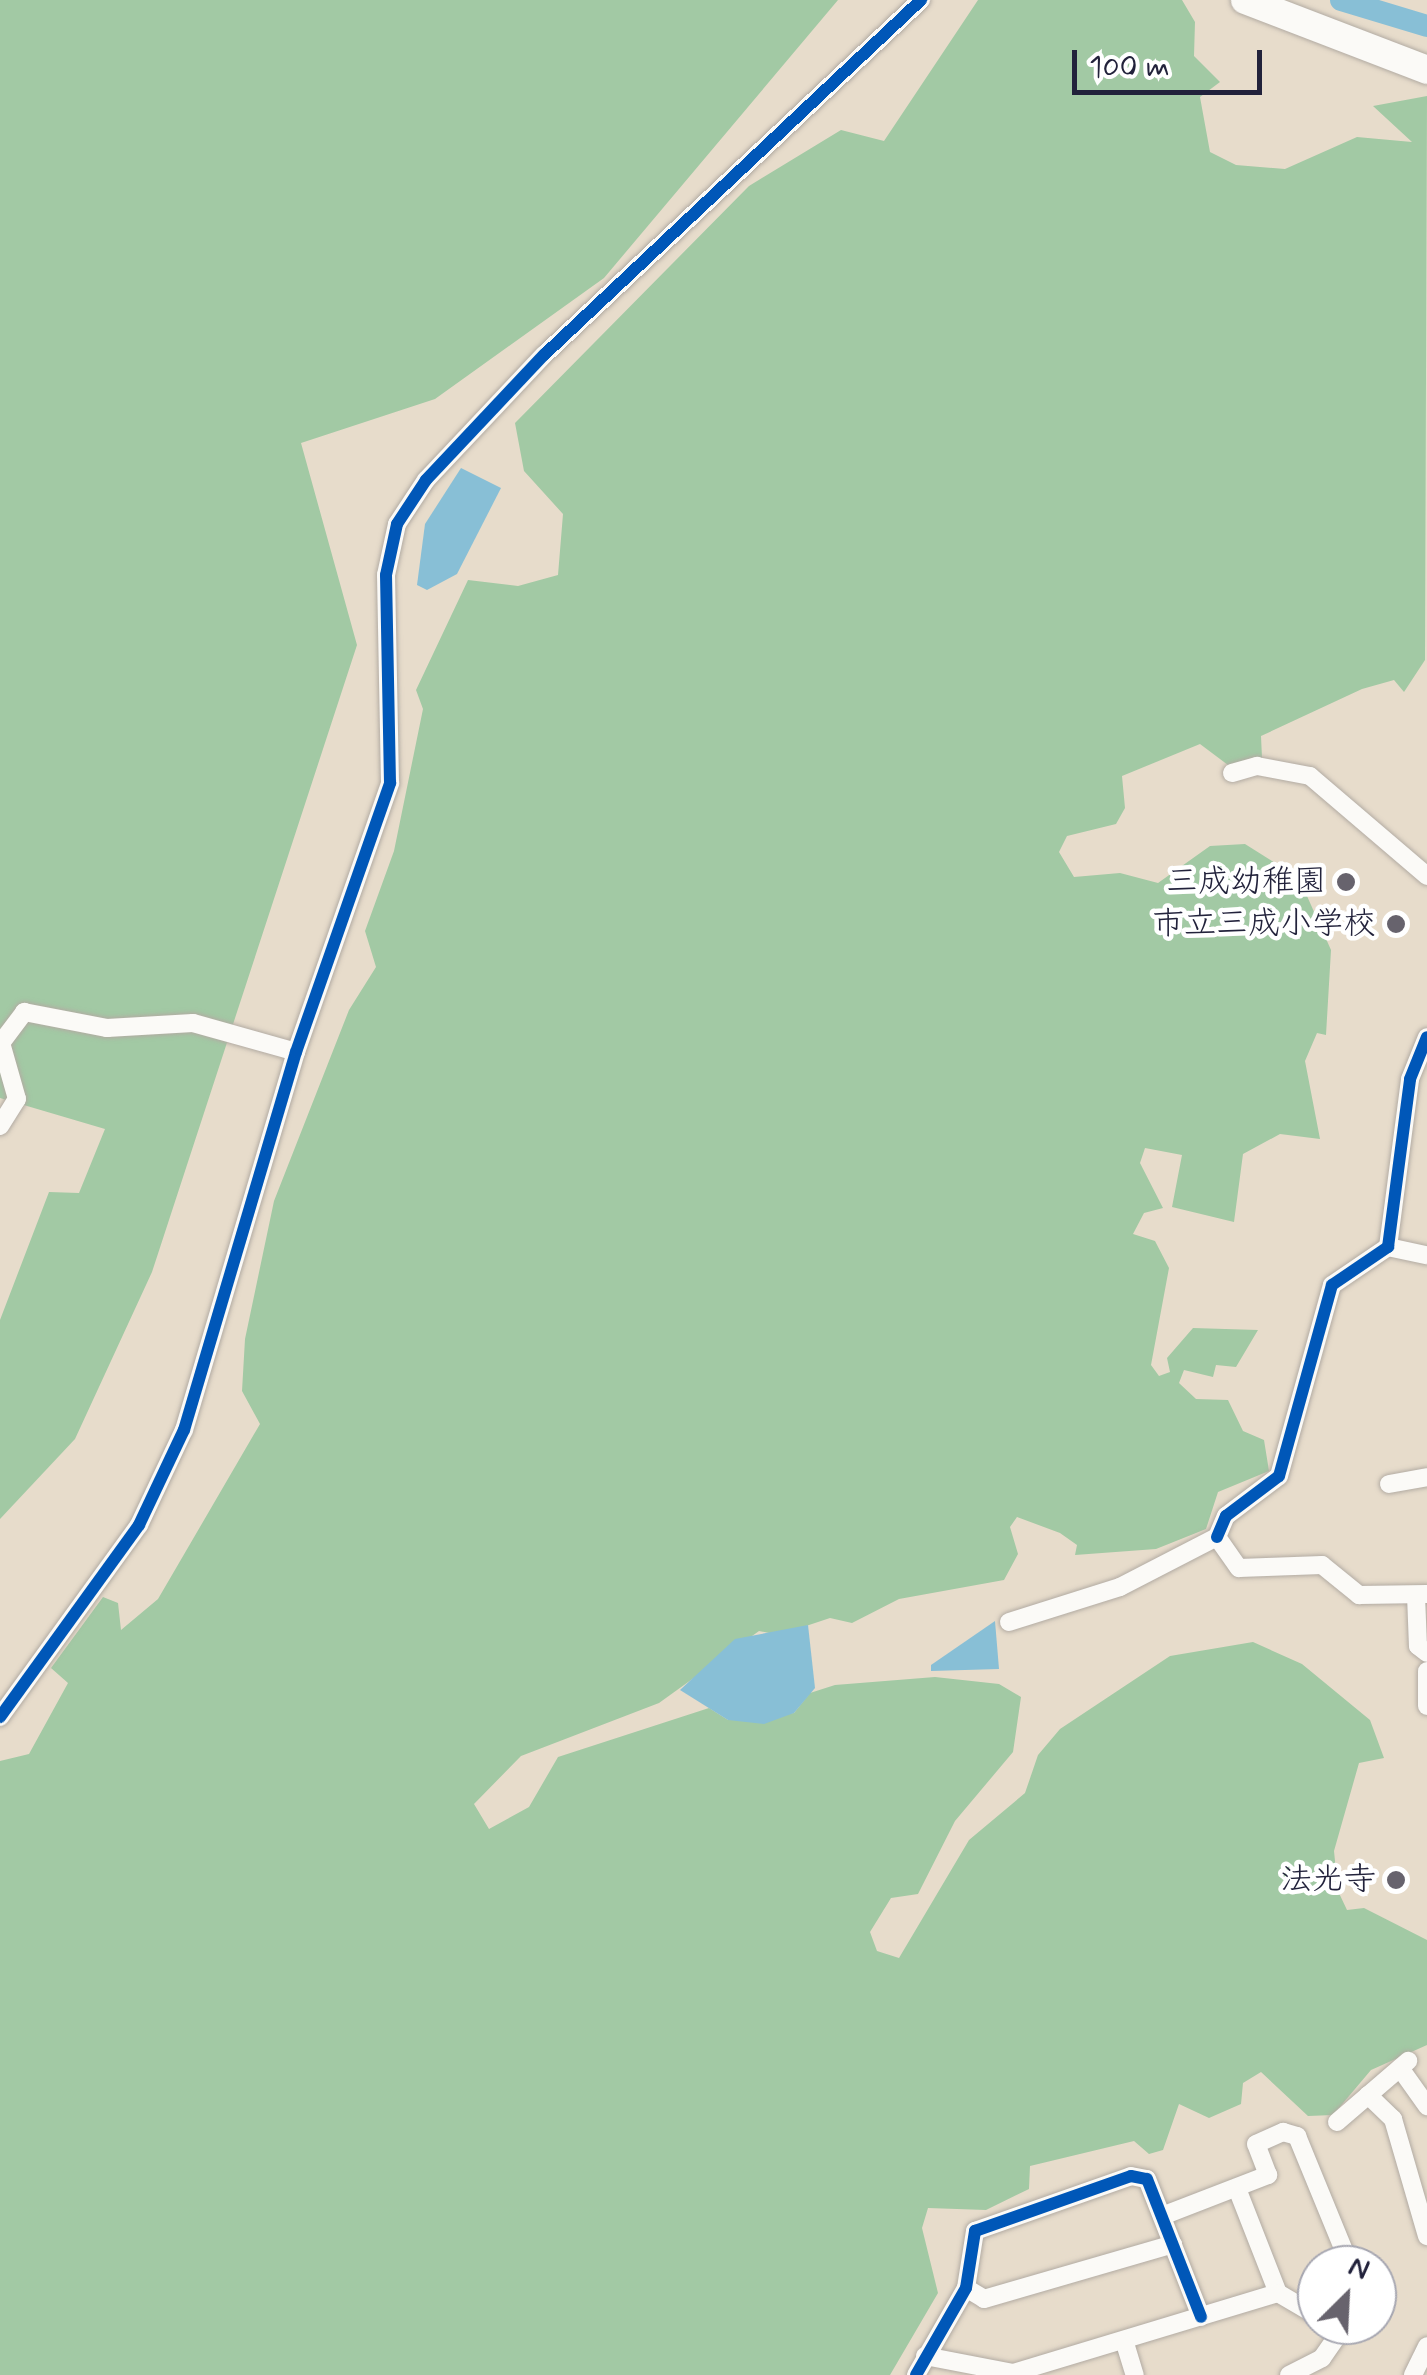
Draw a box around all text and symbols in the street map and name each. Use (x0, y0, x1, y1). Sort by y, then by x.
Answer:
scale bar (1077, 30, 1267, 92)
text: 100 m (1089, 48, 1170, 87)
place label: 三成幼稚園 (1166, 863, 1326, 901)
marker: 三成幼稚園 (1335, 871, 1357, 893)
place label: 市立三成小学校 (1152, 905, 1376, 943)
marker: 市立三成小学校 (1385, 913, 1407, 935)
place label: 法光寺 (1280, 1861, 1376, 1899)
marker: 法光寺 (1385, 1869, 1407, 1891)
north arrow (1297, 2245, 1397, 2345)
text: N (1343, 2248, 1375, 2290)

